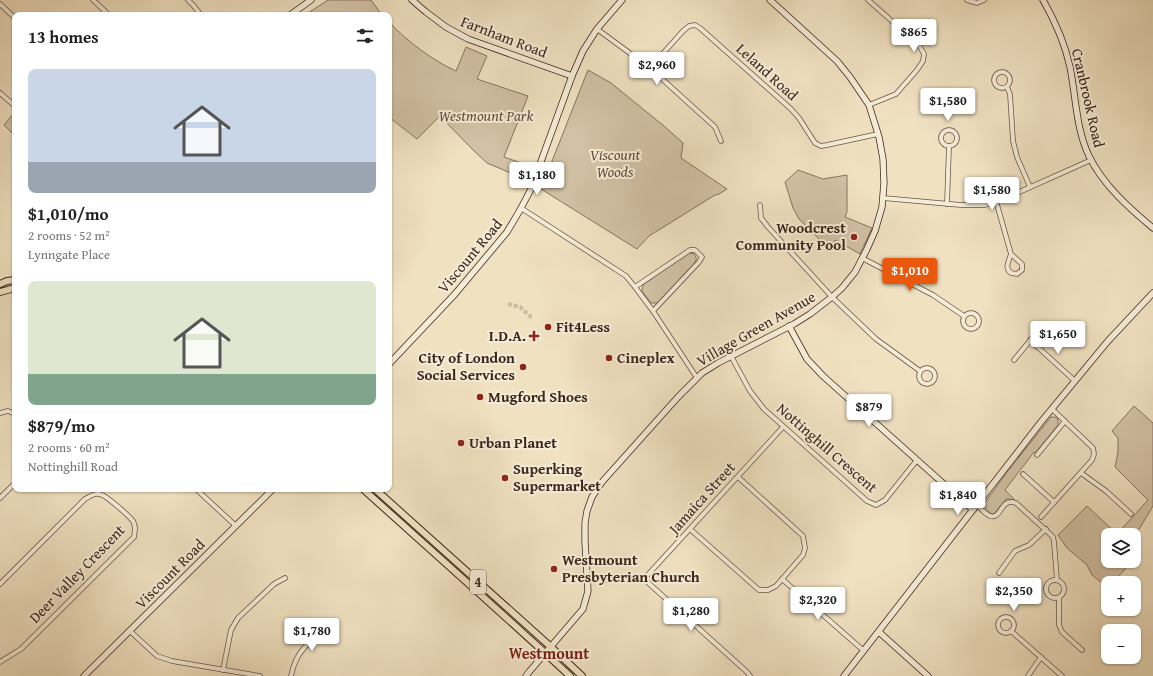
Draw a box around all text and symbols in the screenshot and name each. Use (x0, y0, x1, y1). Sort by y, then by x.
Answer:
street label: Farnham Road (458, 10, 550, 63)
pin: $865 (890, 19, 938, 53)
text: $865 (901, 22, 927, 41)
text: 13 homes (28, 24, 99, 49)
icon: filters (354, 25, 376, 47)
street label: Leland Road (732, 38, 803, 105)
street label: Cranbrook Road (1067, 46, 1110, 149)
pin: $2,960 (624, 52, 690, 86)
text: $2,960 (638, 55, 676, 74)
pin: $1,580 (915, 88, 981, 122)
text: $1,580 (929, 91, 967, 110)
icon: home (166, 95, 238, 167)
park label: Westmount Park (439, 105, 533, 126)
park label: Viscount Woods (590, 144, 641, 182)
pin: $1,180 (504, 162, 570, 196)
text: $1,180 (518, 165, 556, 184)
pin: $1,580 (959, 177, 1025, 211)
text: $1,580 (973, 180, 1011, 199)
text: $1,010/mo (28, 201, 109, 226)
street label: Viscount Road (432, 214, 507, 297)
place label: Woodcrest Community Pool (736, 217, 846, 255)
text: 2 rooms · 52 m² (28, 226, 110, 245)
marker: Woodcrest Community Pool (849, 232, 859, 242)
text: Lynngate Place (28, 245, 110, 264)
pin: $1,010 (877, 258, 943, 292)
text: $1,010 (891, 261, 929, 280)
street label: Village Green Avenue (692, 286, 819, 371)
icon: home (166, 307, 238, 379)
place label: Fit4Less (556, 316, 610, 337)
pin: $1,650 (1025, 321, 1091, 355)
marker: Fit4Less (543, 322, 553, 332)
text: $1,650 (1039, 324, 1077, 343)
place label: I.D.A. (489, 325, 526, 346)
marker: I.D.A. (529, 331, 539, 341)
place label: City of London Social Services (417, 347, 515, 385)
place label: Cineplex (617, 347, 675, 368)
marker: Cineplex (604, 353, 614, 363)
marker: City of London Social Services (518, 362, 528, 372)
place label: Mugford Shoes (488, 386, 588, 407)
marker: Mugford Shoes (475, 392, 485, 402)
pin: $879 (845, 394, 893, 428)
text: $879 (856, 397, 882, 416)
street label: Nottinghill Crescent (773, 398, 883, 498)
text: $879/mo (28, 413, 95, 438)
place label: Urban Planet (469, 432, 557, 453)
text: 2 rooms · 60 m² (28, 438, 110, 457)
marker: Urban Planet (456, 438, 466, 448)
text: Nottinghill Road (28, 457, 118, 476)
street label: Jamaica Street (662, 457, 740, 540)
place label: Superking Supermarket (513, 458, 601, 496)
marker: Superking Supermarket (500, 473, 510, 483)
pin: $1,840 (925, 482, 991, 516)
text: $1,840 (939, 485, 977, 504)
street label: Deer Valley Crescent (24, 519, 130, 628)
map controls (1101, 528, 1141, 664)
button: layers (1101, 528, 1141, 568)
street label: Viscount Road (130, 534, 209, 613)
place label: Westmount Presbyterian Church (562, 549, 700, 587)
marker: Westmount Presbyterian Church (549, 564, 559, 574)
road number: 4 (470, 570, 486, 594)
button: + (1101, 576, 1141, 616)
pin: $2,350 (981, 578, 1047, 612)
text: $2,350 (995, 581, 1033, 600)
pin: $2,320 (785, 587, 851, 621)
text: $2,320 (799, 590, 837, 609)
pin: $1,280 (658, 598, 724, 632)
text: $1,280 (672, 601, 710, 620)
pin: $1,780 (279, 618, 345, 652)
text: $1,780 (293, 621, 331, 640)
button: − (1101, 624, 1141, 664)
district label: Westmount (509, 641, 589, 665)

